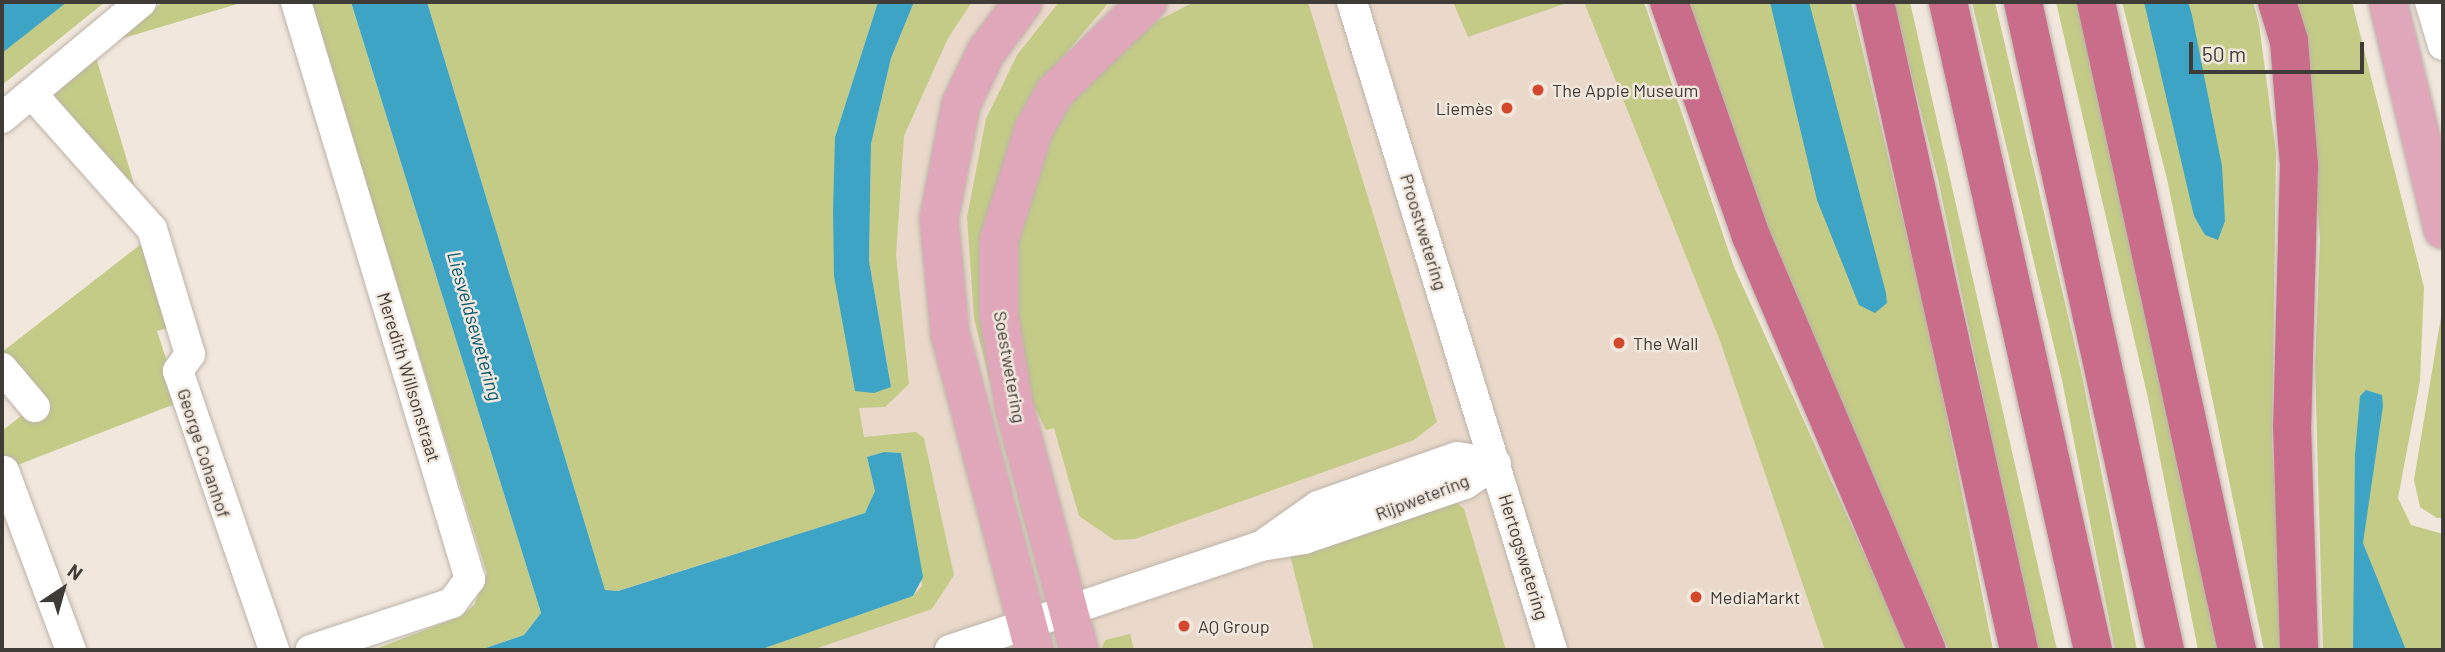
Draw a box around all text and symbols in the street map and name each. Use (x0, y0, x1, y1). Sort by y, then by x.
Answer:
scale bar (2193, 28, 2368, 72)
text: 50 m (2202, 41, 2246, 66)
place label: The Apple Museum (1552, 79, 1698, 101)
marker: The Apple Museum (1530, 82, 1546, 98)
place label: Liemès (1436, 97, 1493, 119)
marker: Liemès (1499, 100, 1515, 116)
street label: Proostwetering (1396, 171, 1452, 293)
water label: Liesveldsewetering (443, 249, 507, 403)
street label: Meredith Willsonstraat (373, 290, 445, 464)
street label: Soestwetering (990, 309, 1030, 425)
place label: The Wall (1633, 332, 1698, 354)
marker: The Wall (1611, 335, 1627, 351)
street label: George Cohanhof (173, 386, 235, 520)
street label: Rijpwetering (1372, 469, 1472, 525)
street label: Hertogswetering (1495, 492, 1553, 622)
north arrow (28, 554, 98, 624)
text: N (64, 559, 88, 585)
place label: MediaMarkt (1710, 586, 1800, 608)
marker: MediaMarkt (1688, 589, 1704, 605)
place label: AQ Group (1198, 615, 1270, 637)
marker: AQ Group (1176, 618, 1192, 634)

